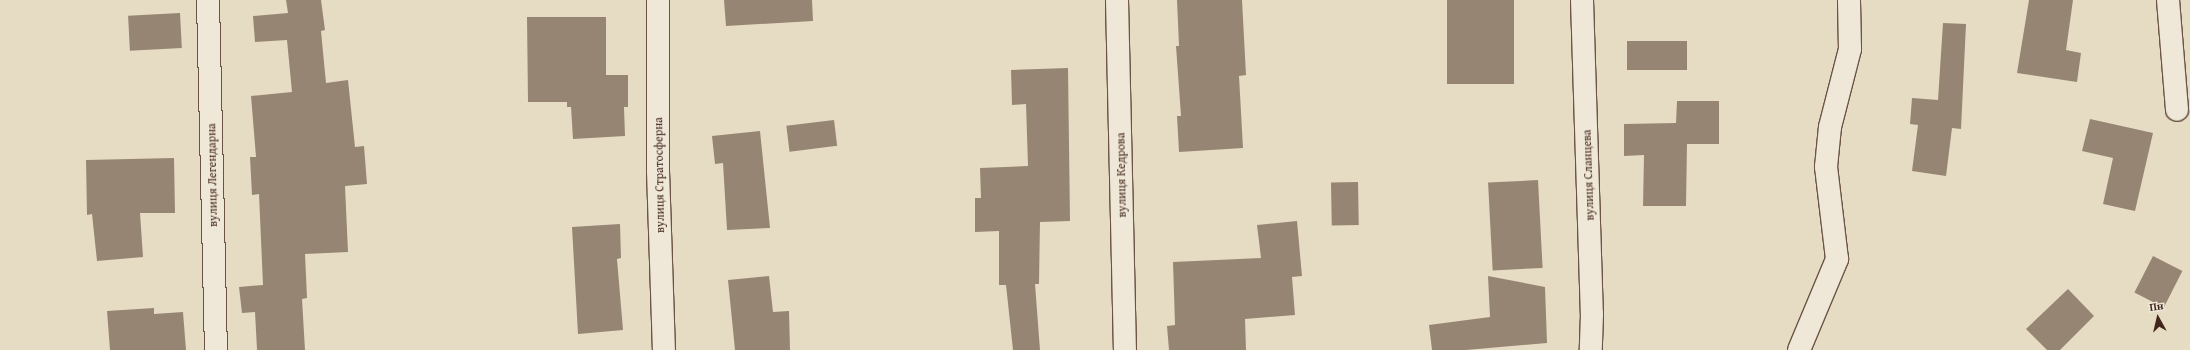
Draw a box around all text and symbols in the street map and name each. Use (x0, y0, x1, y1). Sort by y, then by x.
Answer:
street label: вулиця Стратосферна (651, 117, 667, 233)
street label: вулиця Легендарна (204, 123, 220, 227)
street label: вулиця Сланцева (1579, 129, 1597, 221)
street label: вулиця Кедрова (1113, 132, 1129, 218)
text: Пн (2148, 297, 2164, 315)
north arrow (2138, 298, 2178, 338)

